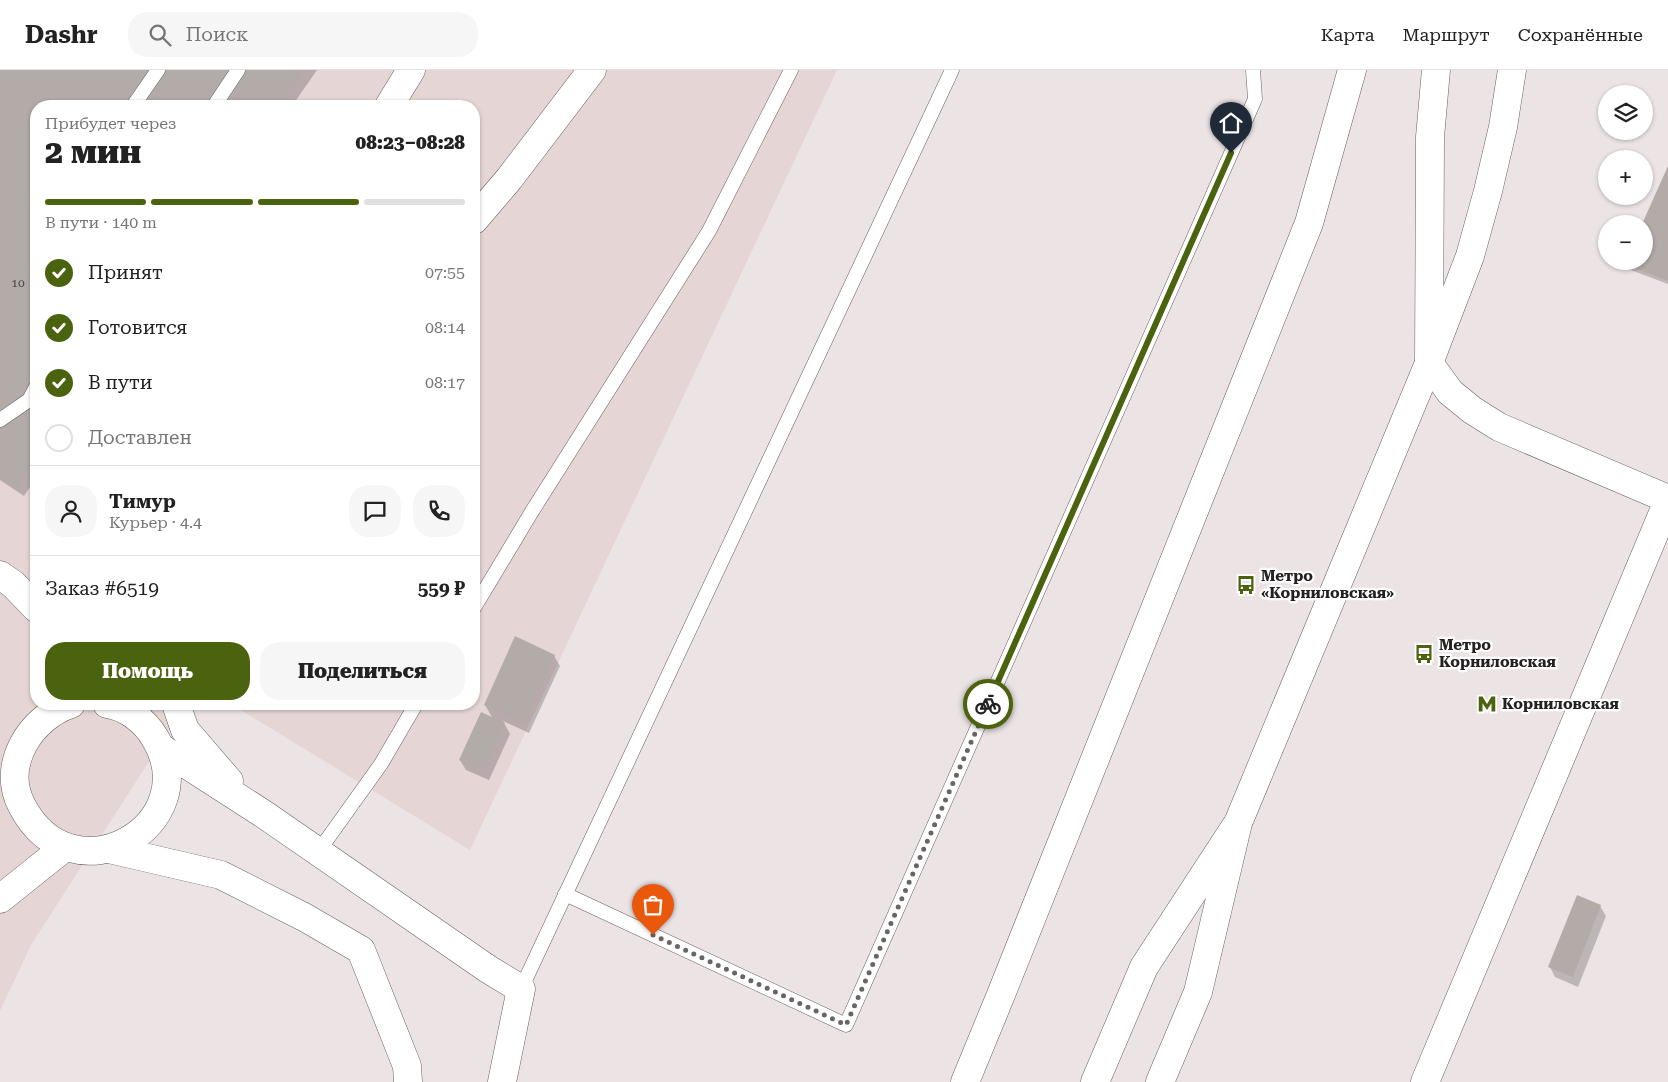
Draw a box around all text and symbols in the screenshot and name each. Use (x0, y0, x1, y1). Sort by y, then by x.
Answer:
search box (128, 12, 478, 57)
text: Dashr (25, 21, 98, 49)
icon: search (146, 21, 174, 49)
text: Поиск (186, 23, 248, 46)
text: Карта (1321, 24, 1375, 45)
text: Маршрут (1403, 24, 1490, 45)
text: Сохранённые (1518, 24, 1643, 45)
map controls (1598, 85, 1653, 270)
button: layers (1598, 85, 1653, 140)
pin (1210, 102, 1252, 153)
icon: home (1217, 109, 1245, 137)
text: Прибудет через (45, 114, 176, 133)
text: 08:23–08:28 (356, 131, 465, 154)
text: 2 мин (45, 133, 141, 171)
button: + (1598, 150, 1653, 205)
text: В пути · 140 m (45, 213, 157, 232)
button: − (1598, 215, 1653, 270)
icon: check (45, 259, 73, 287)
text: Принят (88, 261, 163, 284)
text: 07:55 (425, 263, 465, 282)
house number: 10 (11, 276, 25, 290)
icon: check (45, 314, 73, 342)
text: Готовится (88, 316, 187, 339)
text: 08:14 (425, 318, 465, 337)
icon: check (45, 369, 73, 397)
text: В пути (88, 371, 152, 394)
text: 08:17 (425, 373, 465, 392)
text: Доставлен (88, 426, 192, 449)
button: person (45, 485, 97, 537)
button: chat (349, 485, 401, 537)
button: phone (413, 485, 465, 537)
text: Тимур (109, 490, 176, 513)
text: Курьер · 4.4 (109, 513, 202, 532)
place label: Метро «Корниловская» (1261, 567, 1394, 602)
bus stop icon: Метро «Корниловская» (1235, 574, 1257, 596)
text: Заказ #6519 (45, 577, 159, 600)
text: 559 ₽ (418, 577, 465, 600)
place label: Метро Корниловская (1439, 636, 1556, 671)
button: Помощь (45, 642, 250, 700)
button: Поделиться (260, 642, 465, 700)
bus stop icon: Метро Корниловская (1413, 643, 1435, 665)
courier (963, 679, 1013, 729)
icon: bike (974, 690, 1002, 718)
metro station icon: Корниловская (1476, 693, 1498, 715)
place label: Корниловская (1502, 695, 1619, 713)
pin (632, 884, 674, 935)
icon: bag (639, 891, 667, 919)

